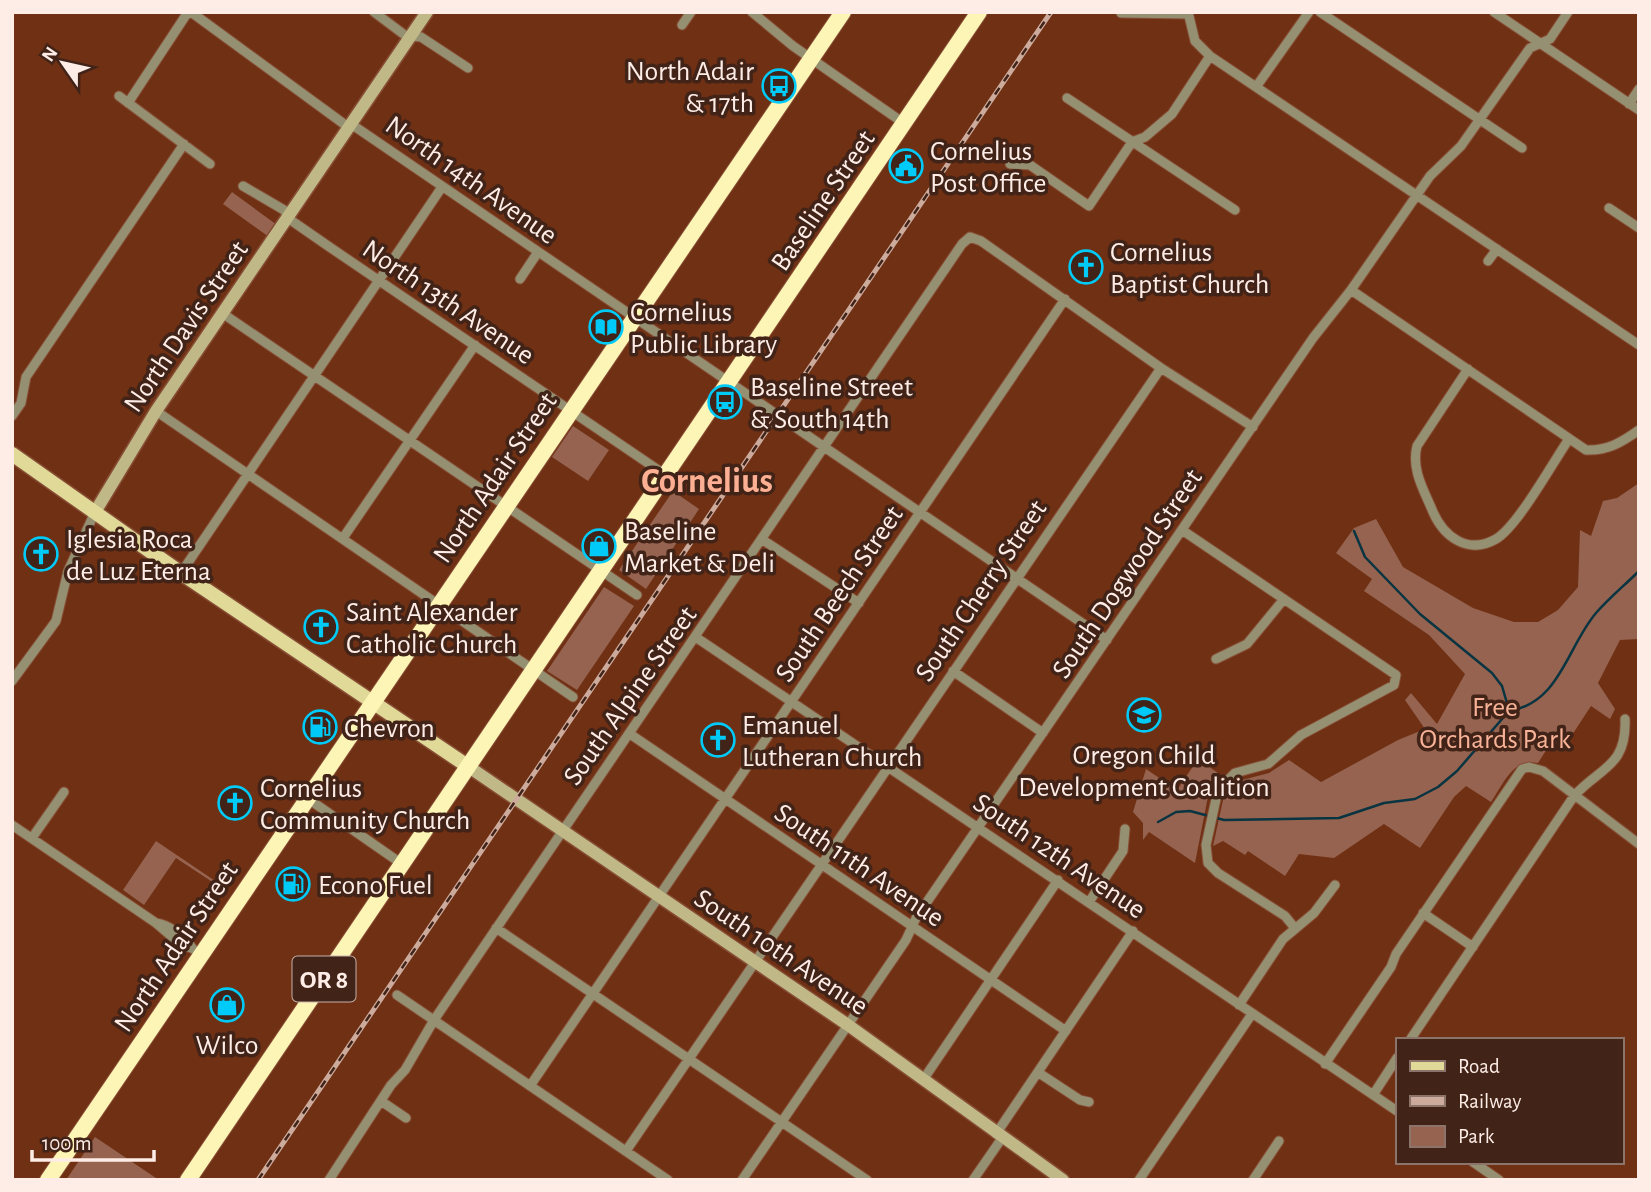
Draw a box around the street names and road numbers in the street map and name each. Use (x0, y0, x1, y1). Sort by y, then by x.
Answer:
street label: North 14th Avenue (380, 111, 562, 250)
street label: Baseline Street (767, 126, 881, 276)
street label: North 13th Avenue (357, 235, 539, 370)
street label: North Davis Street (119, 237, 254, 418)
street label: North Adair Street (429, 388, 563, 568)
street label: South Dogwood Street (1047, 465, 1208, 684)
street label: South Cherry Street (911, 495, 1052, 687)
street label: South Beech Street (771, 501, 909, 687)
street label: South Alpine Street (559, 602, 703, 791)
street label: South 12th Avenue (968, 789, 1150, 924)
street label: South 11th Avenue (769, 799, 949, 933)
street label: North Adair Street (110, 857, 244, 1037)
street label: South 10th Avenue (689, 884, 873, 1021)
road number: OR 8 (292, 956, 356, 1002)

